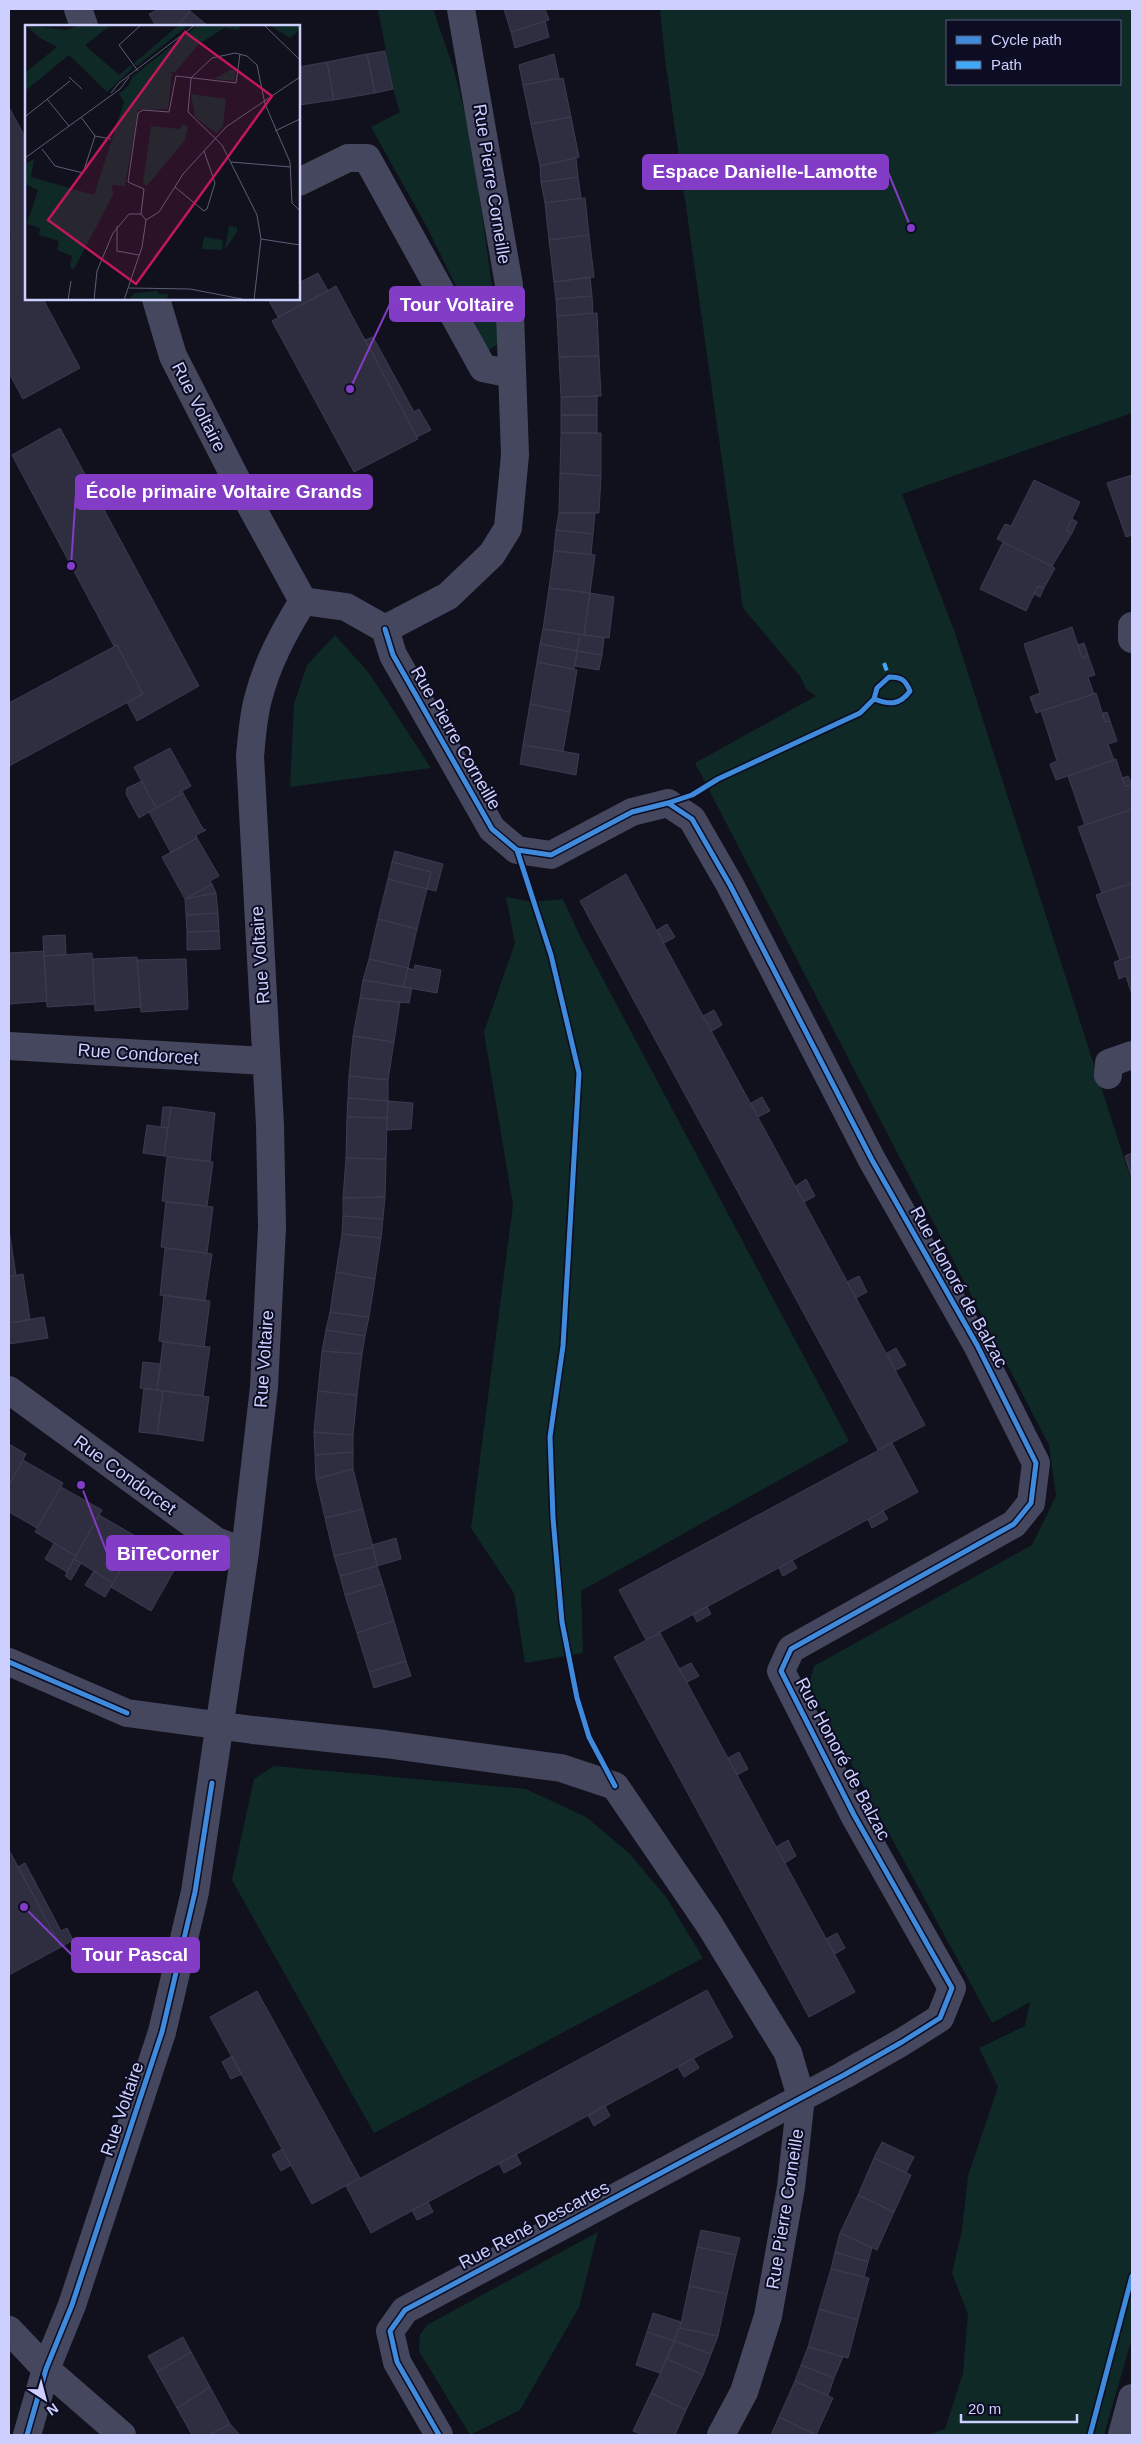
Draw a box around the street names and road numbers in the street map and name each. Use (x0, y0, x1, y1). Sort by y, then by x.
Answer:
street label: Rue Pierre Corneille (469, 102, 515, 266)
street label: Rue Voltaire (168, 359, 230, 455)
street label: Rue Pierre Corneille (407, 663, 505, 813)
street label: Rue Voltaire (247, 905, 273, 1005)
street label: Rue Condorcet (77, 1040, 199, 1068)
street label: Rue Honoré de Balzac (906, 1203, 1012, 1371)
street label: Rue Voltaire (251, 1309, 277, 1409)
street label: Rue Condorcet (70, 1431, 180, 1519)
street label: Rue Honoré de Balzac (792, 1674, 894, 1844)
street label: Rue Voltaire (97, 2059, 147, 2159)
street label: Rue Pierre Corneille (762, 2127, 808, 2291)
street label: Rue René Descartes (456, 2177, 612, 2273)

